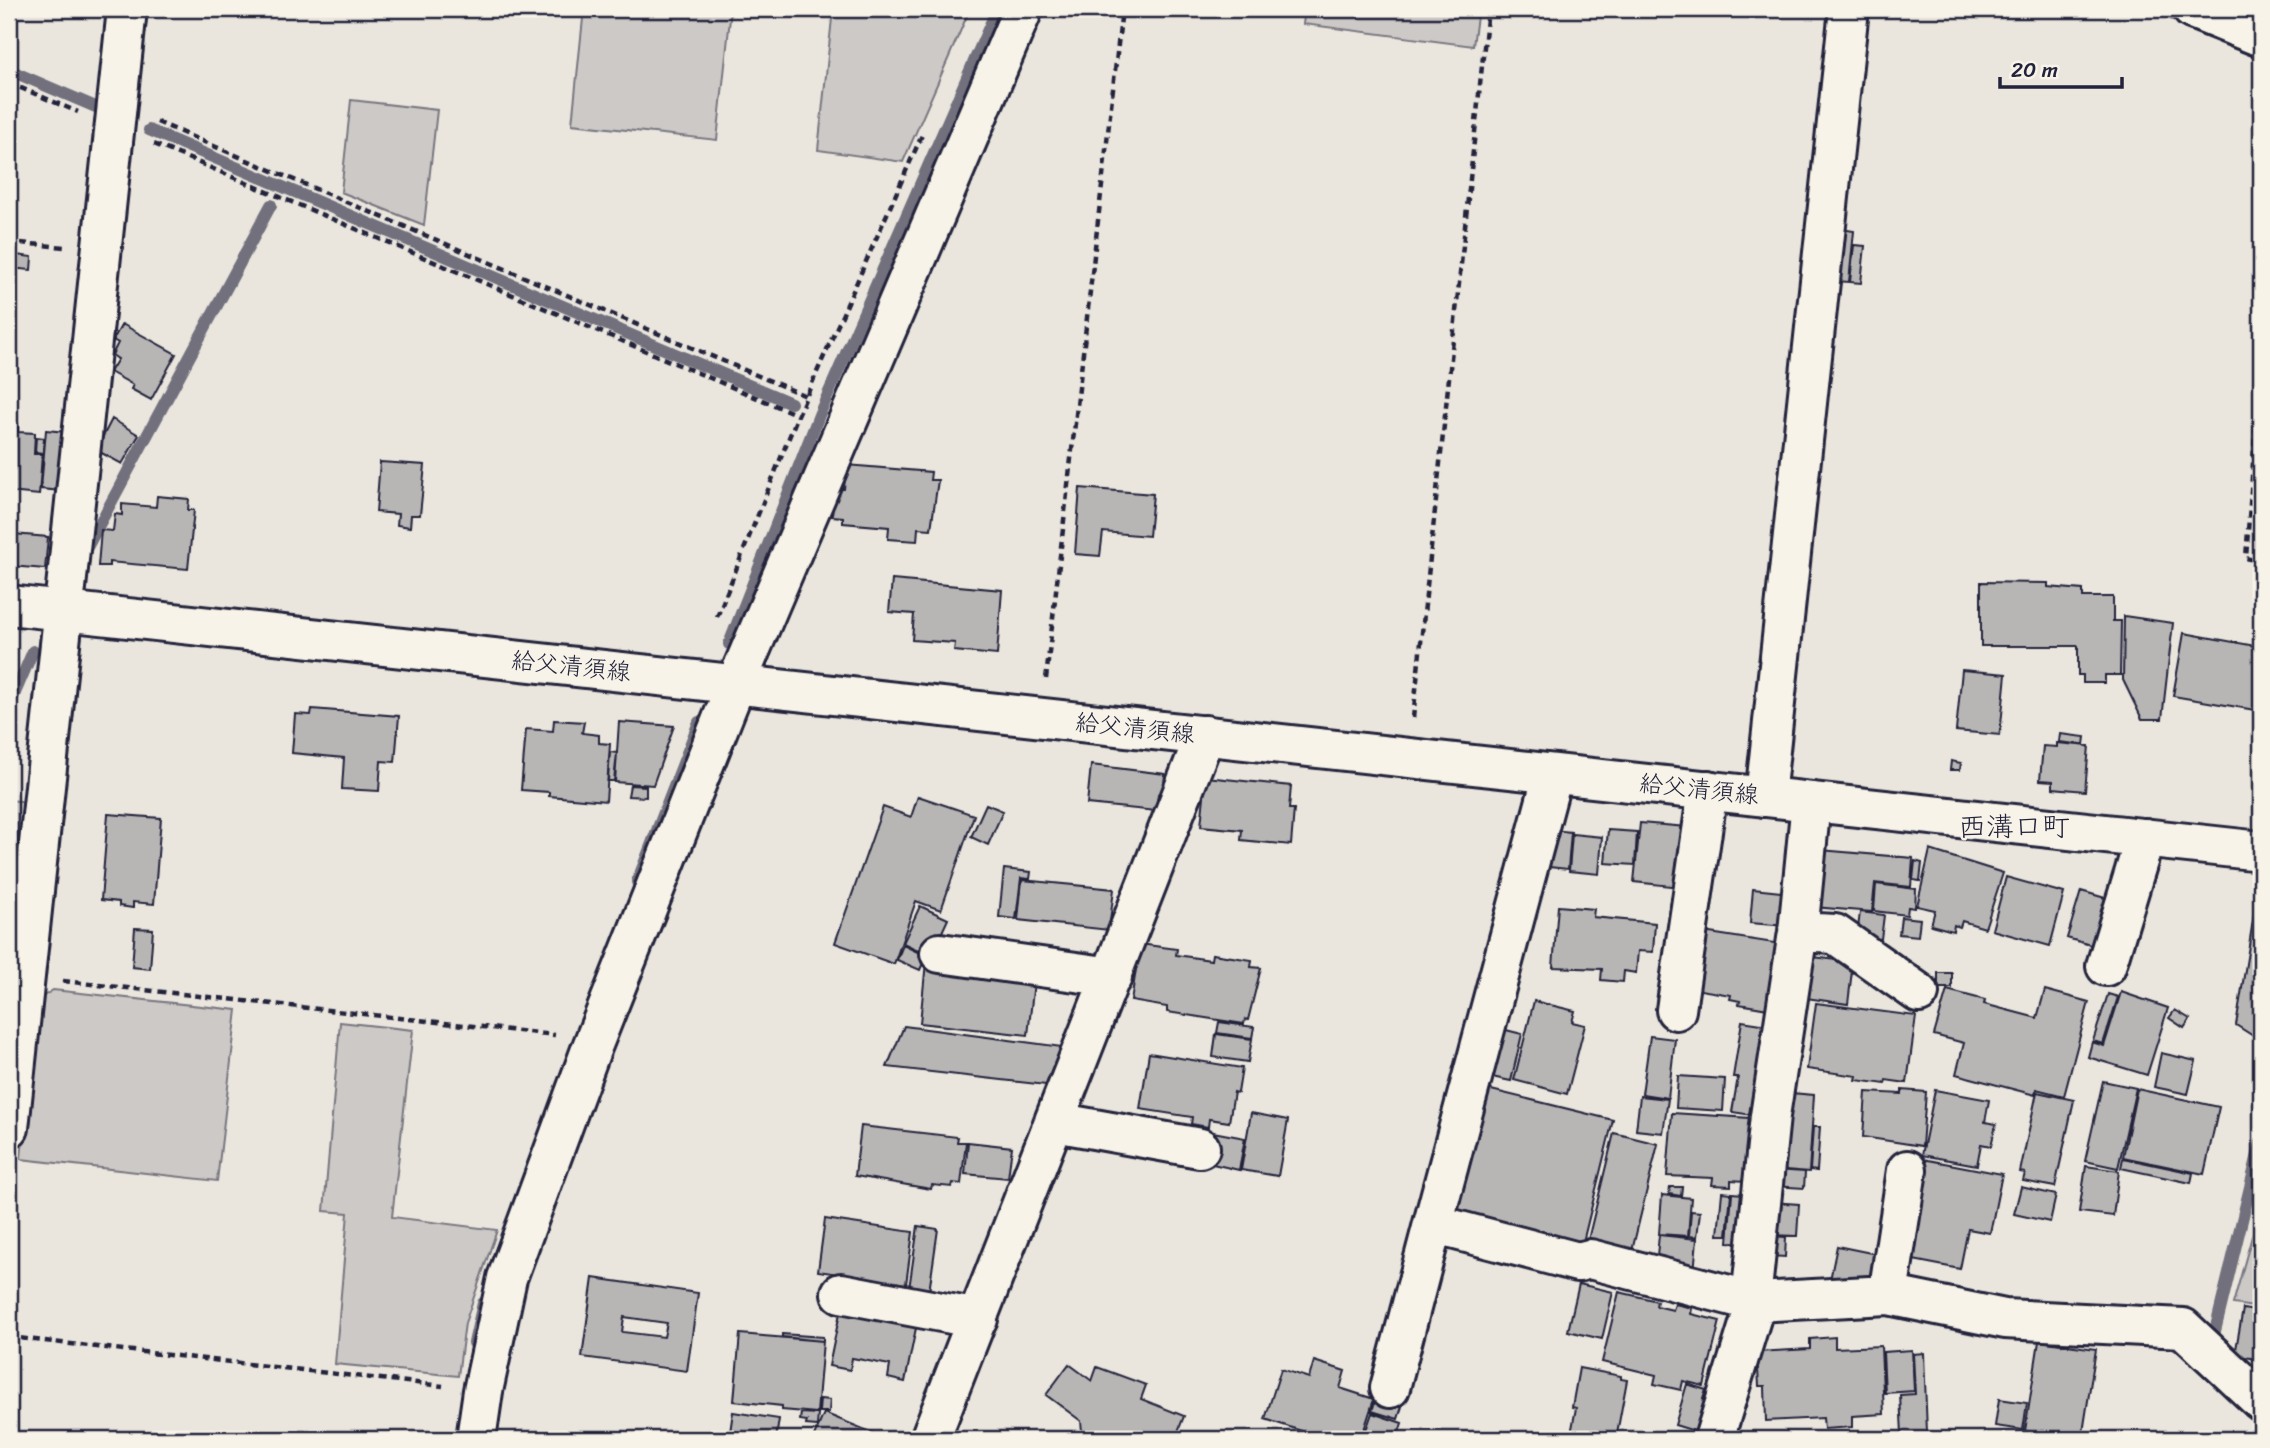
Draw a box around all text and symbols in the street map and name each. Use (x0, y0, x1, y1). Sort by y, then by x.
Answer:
scale bar (2000, 46, 2123, 90)
text: 20 m (2011, 51, 2058, 89)
street label: 給父清須線 (509, 639, 633, 693)
street label: 給父清須線 (1073, 701, 1197, 755)
street label: 給父清須線 (1637, 762, 1761, 816)
district label: 西溝口町 (1958, 802, 2070, 851)

